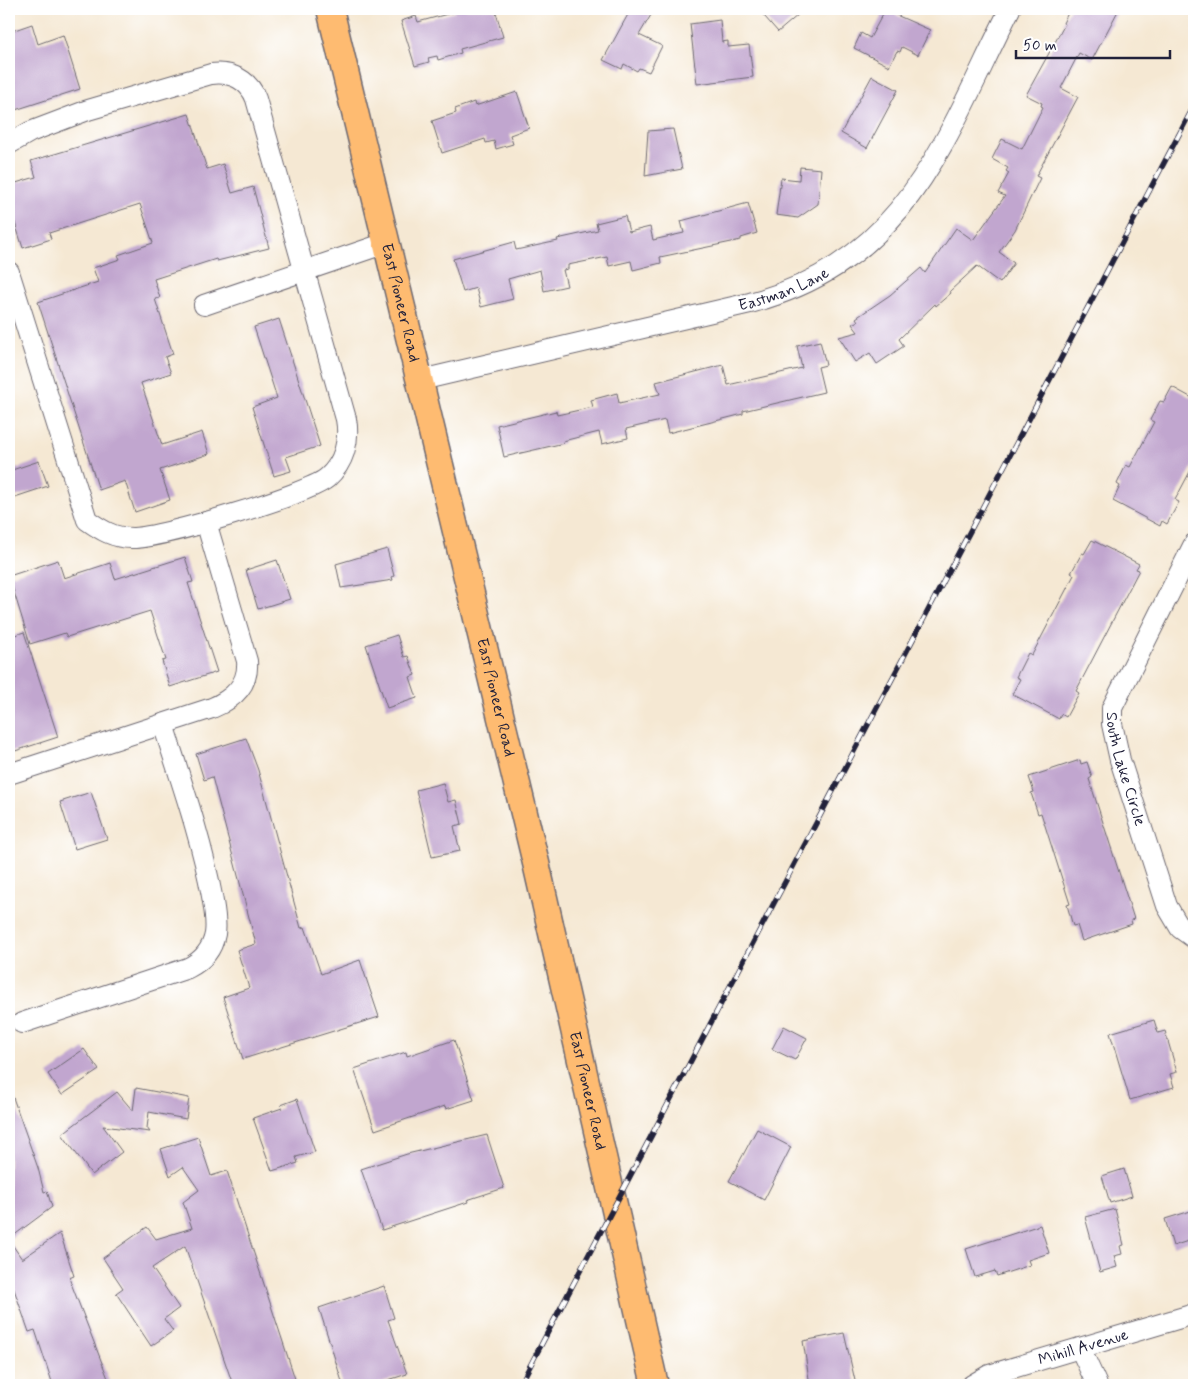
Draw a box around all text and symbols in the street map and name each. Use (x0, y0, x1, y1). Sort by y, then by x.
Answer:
scale bar (1016, 28, 1169, 60)
text: 50 m (1023, 36, 1057, 56)
street label: East Pioneer Road (376, 241, 425, 364)
street label: Eastman Lane (736, 262, 833, 316)
street label: East Pioneer Road (472, 636, 520, 759)
street label: South Lake Circle (1101, 712, 1151, 828)
street label: East Pioneer Road (564, 1029, 612, 1152)
street label: Mihill Avenue (1036, 1324, 1131, 1370)

